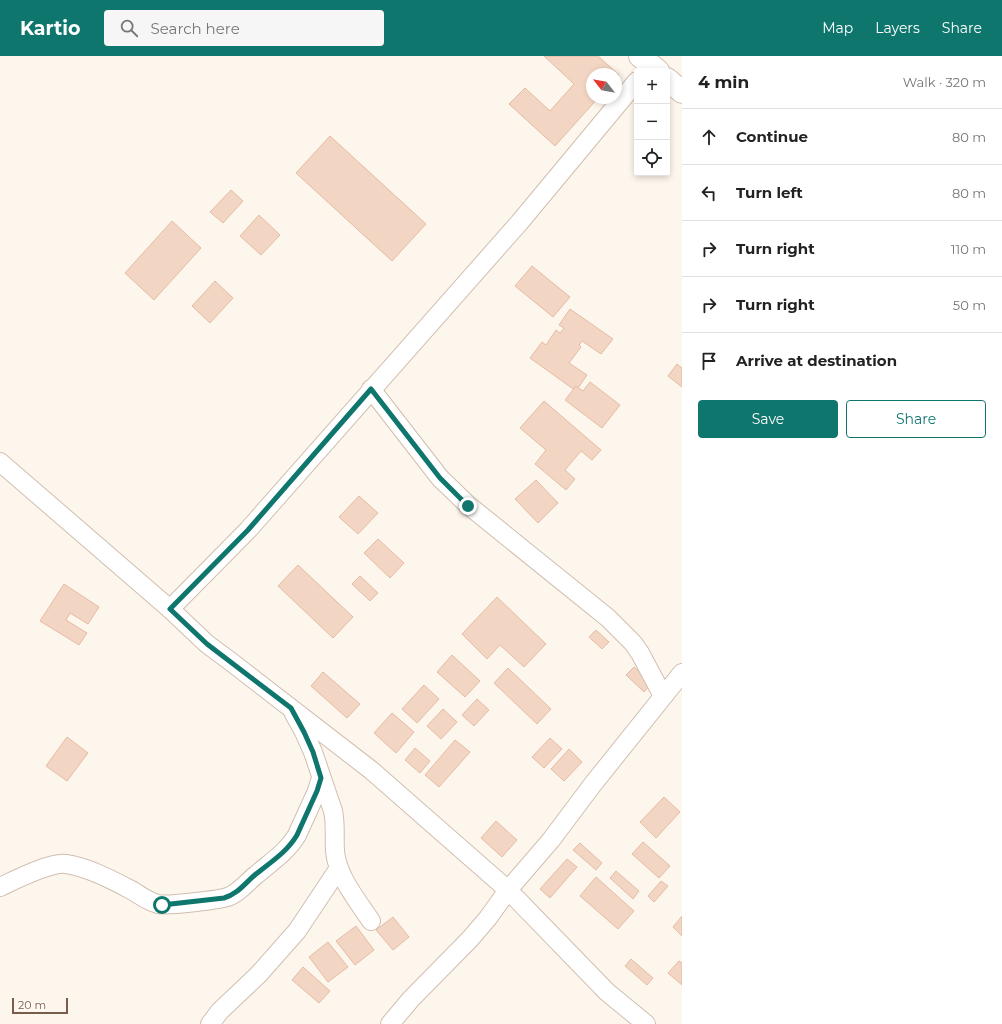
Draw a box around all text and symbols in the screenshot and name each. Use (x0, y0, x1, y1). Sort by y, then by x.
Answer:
search box (104, 10, 384, 46)
text: Kartio (20, 17, 80, 40)
icon: search (118, 17, 140, 39)
text: Search here (150, 19, 240, 38)
text: Map (822, 19, 853, 37)
text: Layers (875, 19, 920, 37)
text: Share (942, 19, 982, 37)
north arrow (586, 68, 622, 104)
map controls (634, 68, 670, 176)
button: + (634, 68, 670, 104)
text: 4 min (698, 72, 749, 92)
text: Walk · 320 m (903, 74, 986, 90)
button: − (634, 104, 670, 140)
icon: ahead (698, 126, 720, 148)
text: Continue (736, 127, 808, 146)
text: 80 m (952, 129, 986, 145)
button: locate (634, 140, 670, 176)
icon: left (698, 182, 720, 204)
text: Turn left (736, 183, 803, 202)
text: 80 m (952, 185, 986, 201)
icon: right (698, 238, 720, 260)
text: Turn right (736, 239, 815, 258)
text: 110 m (951, 241, 986, 257)
icon: right (698, 294, 720, 316)
text: Turn right (736, 295, 815, 314)
text: 50 m (953, 297, 986, 313)
icon: arrive (698, 350, 720, 372)
text: Arrive at destination (736, 351, 897, 370)
button: Save (698, 400, 838, 438)
button: Share (846, 400, 986, 438)
route end (459, 497, 477, 515)
route start (153, 896, 171, 914)
scale bar (12, 996, 68, 1015)
text: 20 m (18, 998, 46, 1012)

